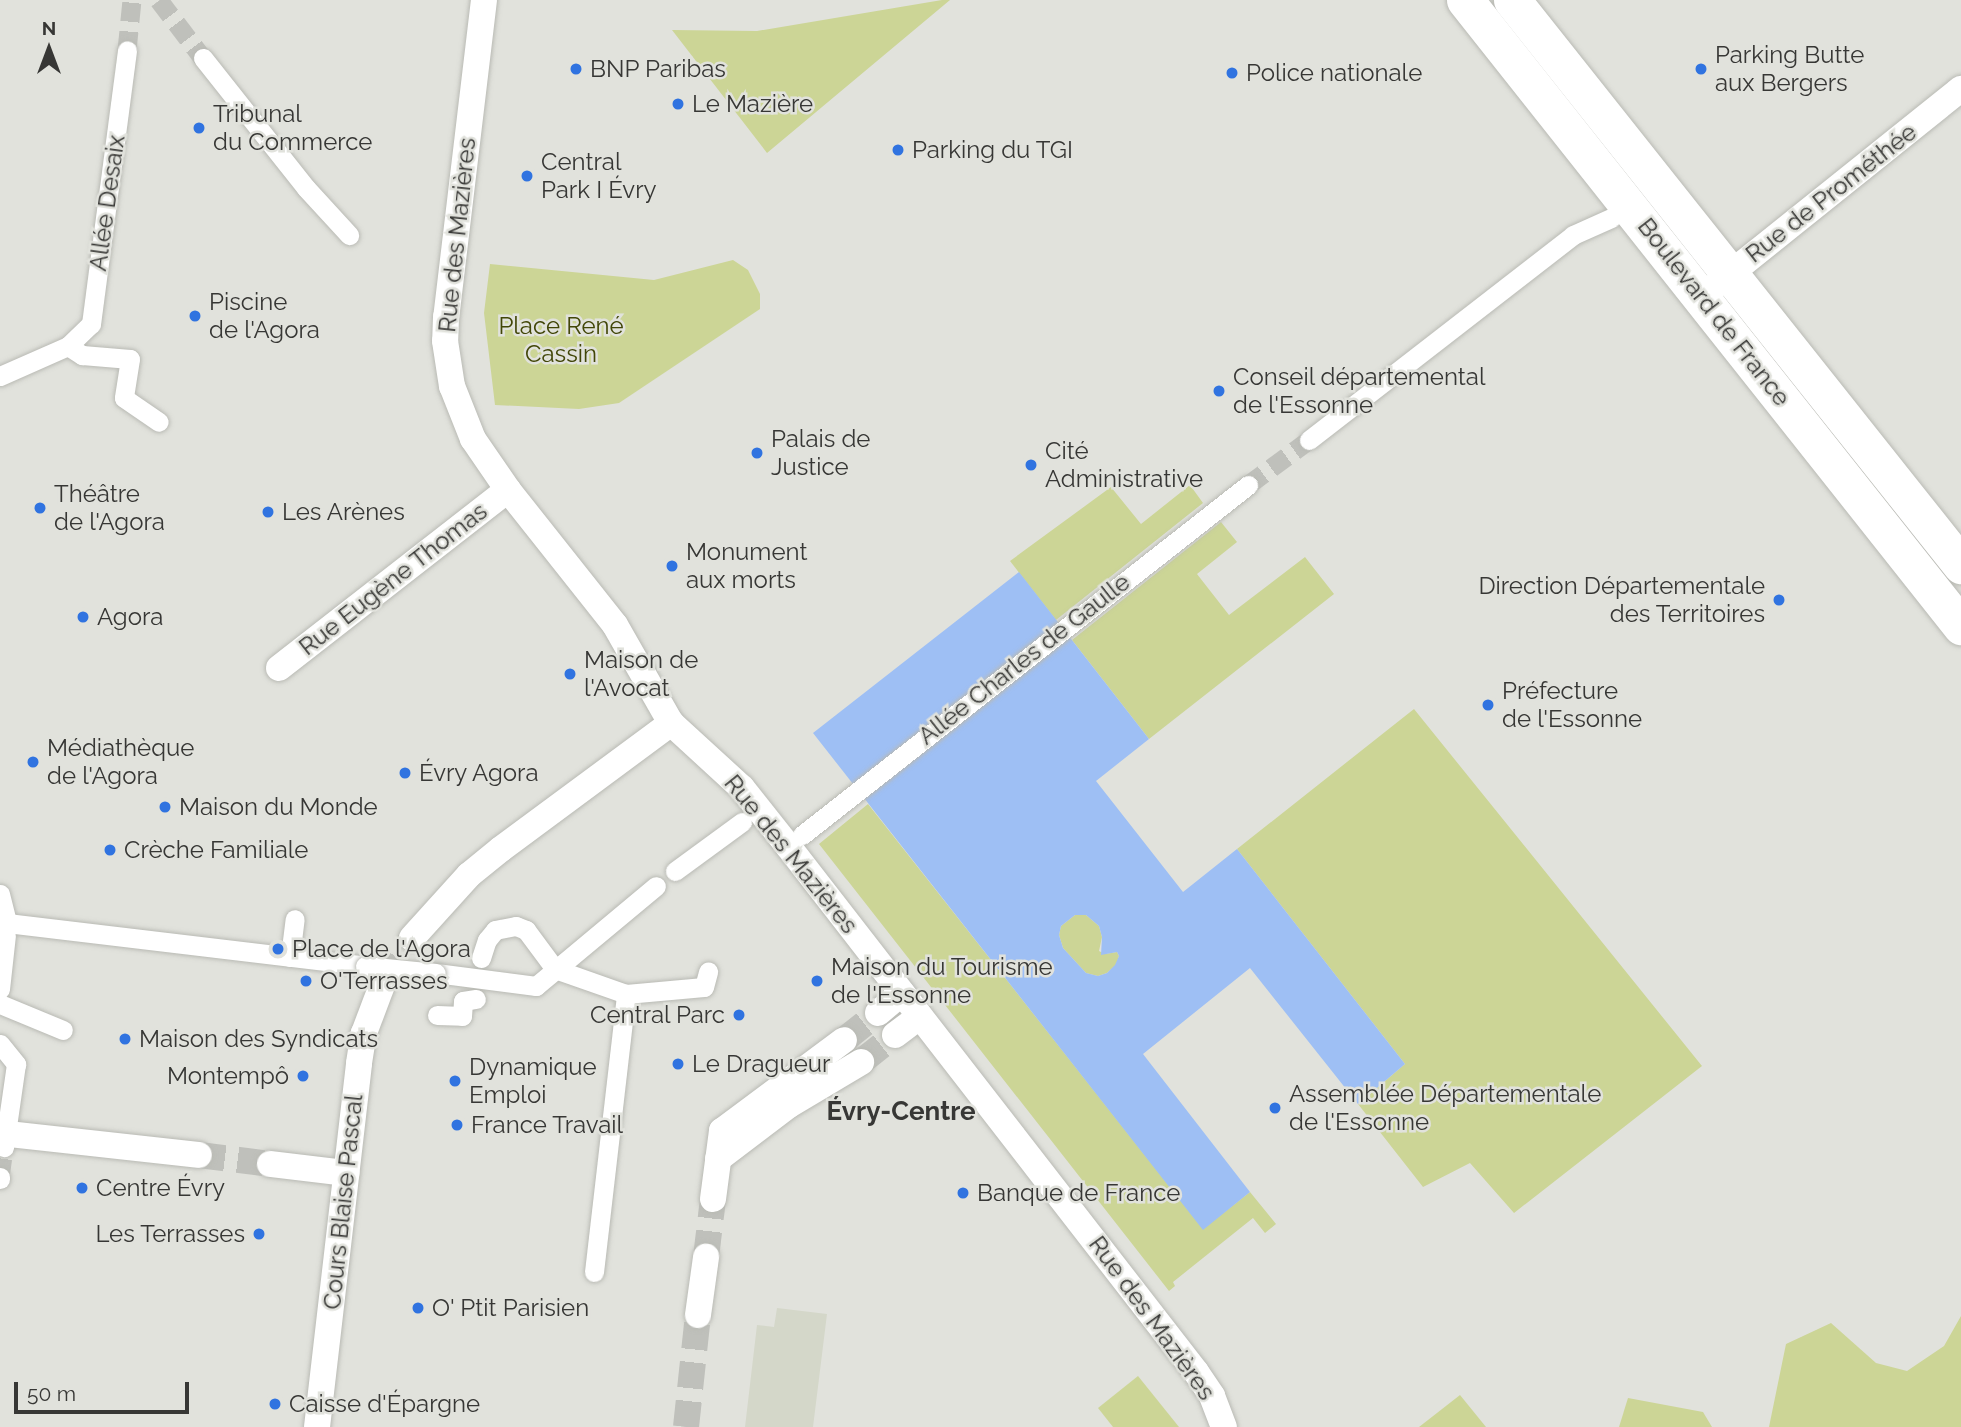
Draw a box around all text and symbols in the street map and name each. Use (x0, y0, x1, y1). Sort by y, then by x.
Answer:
north arrow (14, 14, 84, 84)
text: N (42, 17, 56, 39)
place label: Parking Butte aux Bergers (1715, 41, 1864, 97)
place label: BNP Paribas (590, 55, 727, 83)
place label: Police nationale (1246, 59, 1422, 87)
marker: BNP Paribas (568, 61, 584, 77)
marker: Parking Butte aux Bergers (1693, 61, 1709, 77)
marker: Police nationale (1224, 65, 1240, 81)
place label: Le Mazière (692, 90, 813, 118)
marker: Le Mazière (670, 96, 686, 112)
place label: Tribunal du Commerce (213, 100, 372, 156)
street label: Rue de Prométhée (1740, 117, 1922, 269)
marker: Tribunal du Commerce (191, 120, 207, 136)
street label: Allée Desaix (83, 133, 131, 273)
street label: Rue des Mazières (432, 136, 482, 334)
place label: Parking du TGI (912, 136, 1074, 164)
marker: Parking du TGI (890, 142, 906, 158)
place label: Central Park I Évry (541, 148, 657, 204)
marker: Central Park I Évry (519, 168, 535, 184)
street label: Boulevard de France (1632, 212, 1796, 412)
place label: Piscine de l'Agora (209, 288, 320, 344)
marker: Piscine de l'Agora (187, 308, 203, 324)
park label: Place René Cassin (498, 312, 624, 368)
place label: Conseil départemental de l'Essonne (1233, 363, 1486, 419)
marker: Conseil départemental de l'Essonne (1211, 383, 1227, 399)
place label: Palais de Justice (771, 425, 870, 481)
place label: Cité Administrative (1045, 437, 1203, 493)
marker: Palais de Justice (749, 445, 765, 461)
marker: Cité Administrative (1023, 457, 1039, 473)
place label: Théâtre de l'Agora (54, 480, 165, 536)
street label: Rue Eugène Thomas (293, 496, 493, 662)
place label: Les Arènes (282, 498, 406, 526)
marker: Théâtre de l'Agora (32, 500, 48, 516)
marker: Les Arènes (260, 504, 276, 520)
place label: Monument aux morts (686, 538, 807, 594)
marker: Monument aux morts (664, 558, 680, 574)
street label: Allée Charles de Gaulle (912, 567, 1136, 751)
place label: Direction Départementale des Territoires (1478, 572, 1765, 628)
marker: Direction Départementale des Territoires (1771, 592, 1787, 608)
place label: Agora (97, 603, 163, 631)
marker: Agora (75, 609, 91, 625)
place label: Maison de l'Avocat (584, 646, 698, 702)
marker: Maison de l'Avocat (562, 666, 578, 682)
place label: Préfecture de l'Essonne (1502, 677, 1642, 733)
marker: Préfecture de l'Essonne (1480, 697, 1496, 713)
place label: Médiathèque de l'Agora (47, 734, 194, 790)
marker: Médiathèque de l'Agora (25, 754, 41, 770)
place label: Évry Agora (419, 759, 540, 787)
marker: Évry Agora (397, 765, 413, 781)
street label: Rue des Mazières (718, 769, 864, 939)
place label: Maison du Monde (179, 793, 378, 821)
marker: Maison du Monde (157, 799, 173, 815)
place label: Crèche Familiale (124, 836, 308, 864)
marker: Crèche Familiale (102, 842, 118, 858)
place label: Place de l'Agora (292, 935, 471, 963)
marker: Place de l'Agora (270, 941, 286, 957)
place label: Maison du Tourisme de l'Essonne (831, 953, 1053, 1009)
place label: O'Terrasses (320, 967, 448, 995)
marker: O'Terrasses (298, 973, 314, 989)
marker: Maison du Tourisme de l'Essonne (809, 973, 825, 989)
place label: Central Parc (589, 1001, 725, 1029)
marker: Central Parc (731, 1007, 747, 1023)
place label: Maison des Syndicats (139, 1025, 378, 1053)
marker: Maison des Syndicats (117, 1031, 133, 1047)
place label: Le Dragueur (692, 1050, 830, 1078)
place label: Dynamique Emploi (469, 1053, 597, 1109)
marker: Le Dragueur (670, 1056, 686, 1072)
place label: Montempô (167, 1062, 289, 1090)
marker: Montempô (295, 1068, 311, 1084)
marker: Dynamique Emploi (447, 1073, 463, 1089)
place label: Assemblée Départementale de l'Essonne (1289, 1080, 1601, 1136)
street label: Cours Blaise Pascal (317, 1093, 369, 1311)
district label: Évry-Centre (826, 1096, 976, 1128)
marker: Assemblée Départementale de l'Essonne (1267, 1100, 1283, 1116)
place label: France Travail (471, 1111, 624, 1139)
marker: France Travail (449, 1117, 465, 1133)
place label: Centre Évry (96, 1174, 225, 1202)
place label: Banque de France (977, 1179, 1180, 1207)
marker: Centre Évry (74, 1180, 90, 1196)
marker: Banque de France (955, 1185, 971, 1201)
place label: Les Terrasses (95, 1220, 245, 1248)
marker: Les Terrasses (251, 1226, 267, 1242)
street label: Rue des Mazières (1083, 1230, 1221, 1406)
place label: O' Ptit Parisien (432, 1294, 590, 1322)
marker: O' Ptit Parisien (410, 1300, 426, 1316)
scale bar (18, 1368, 192, 1412)
text: 50 m (27, 1381, 76, 1406)
place label: Caisse d'Épargne (289, 1390, 480, 1418)
marker: Caisse d'Épargne (267, 1396, 283, 1412)

